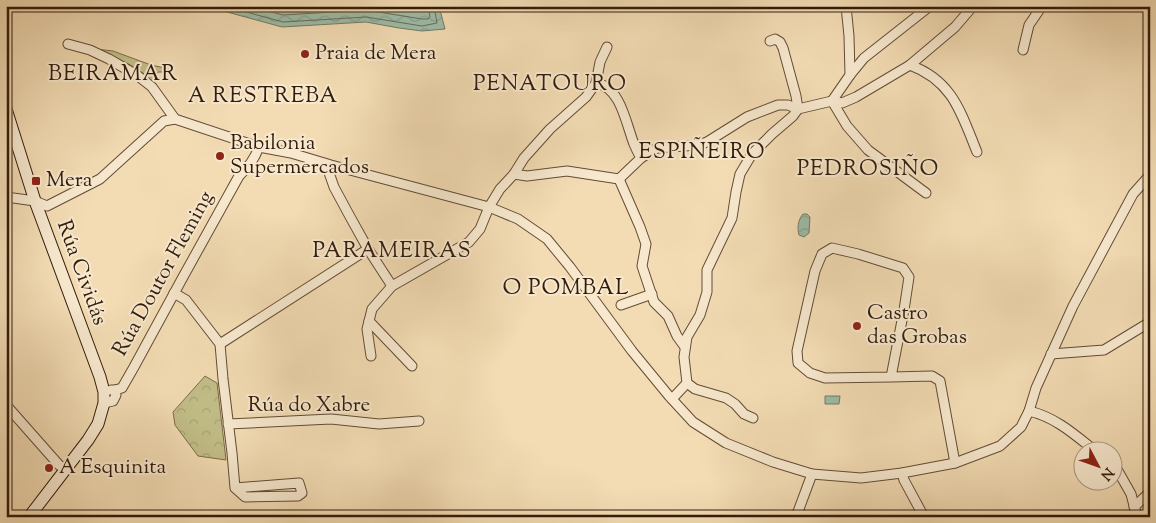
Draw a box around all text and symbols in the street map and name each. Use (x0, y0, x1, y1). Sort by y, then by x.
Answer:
place label: Praia de Mera (315, 39, 437, 69)
marker: Praia de Mera (299, 48, 311, 60)
district label: BEIRAMAR (48, 59, 178, 91)
district label: PENATOURO (473, 69, 627, 101)
district label: A RESTREBA (188, 81, 338, 113)
place label: Babilonia Supermercados (230, 129, 369, 183)
district label: ESPIÑEIRO (638, 136, 766, 169)
marker: Babilonia Supermercados (214, 150, 226, 162)
district label: PEDROSIÑO (797, 153, 939, 186)
place label: Mera (46, 166, 93, 196)
marker: Mera (30, 175, 42, 187)
street label: Rúa Doutor Fleming (106, 186, 222, 362)
street label: Rúa Cividás (48, 216, 114, 330)
district label: PARAMEIRAS (312, 236, 472, 268)
district label: O POMBAL (503, 273, 629, 305)
place label: Castro das Grobas (867, 299, 967, 353)
marker: Castro das Grobas (851, 320, 863, 332)
street label: Rúa do Xabre (248, 391, 370, 421)
north arrow (1074, 440, 1124, 490)
place label: A Esquinita (59, 453, 167, 483)
marker: A Esquinita (43, 462, 55, 474)
text: N (1095, 462, 1118, 484)

